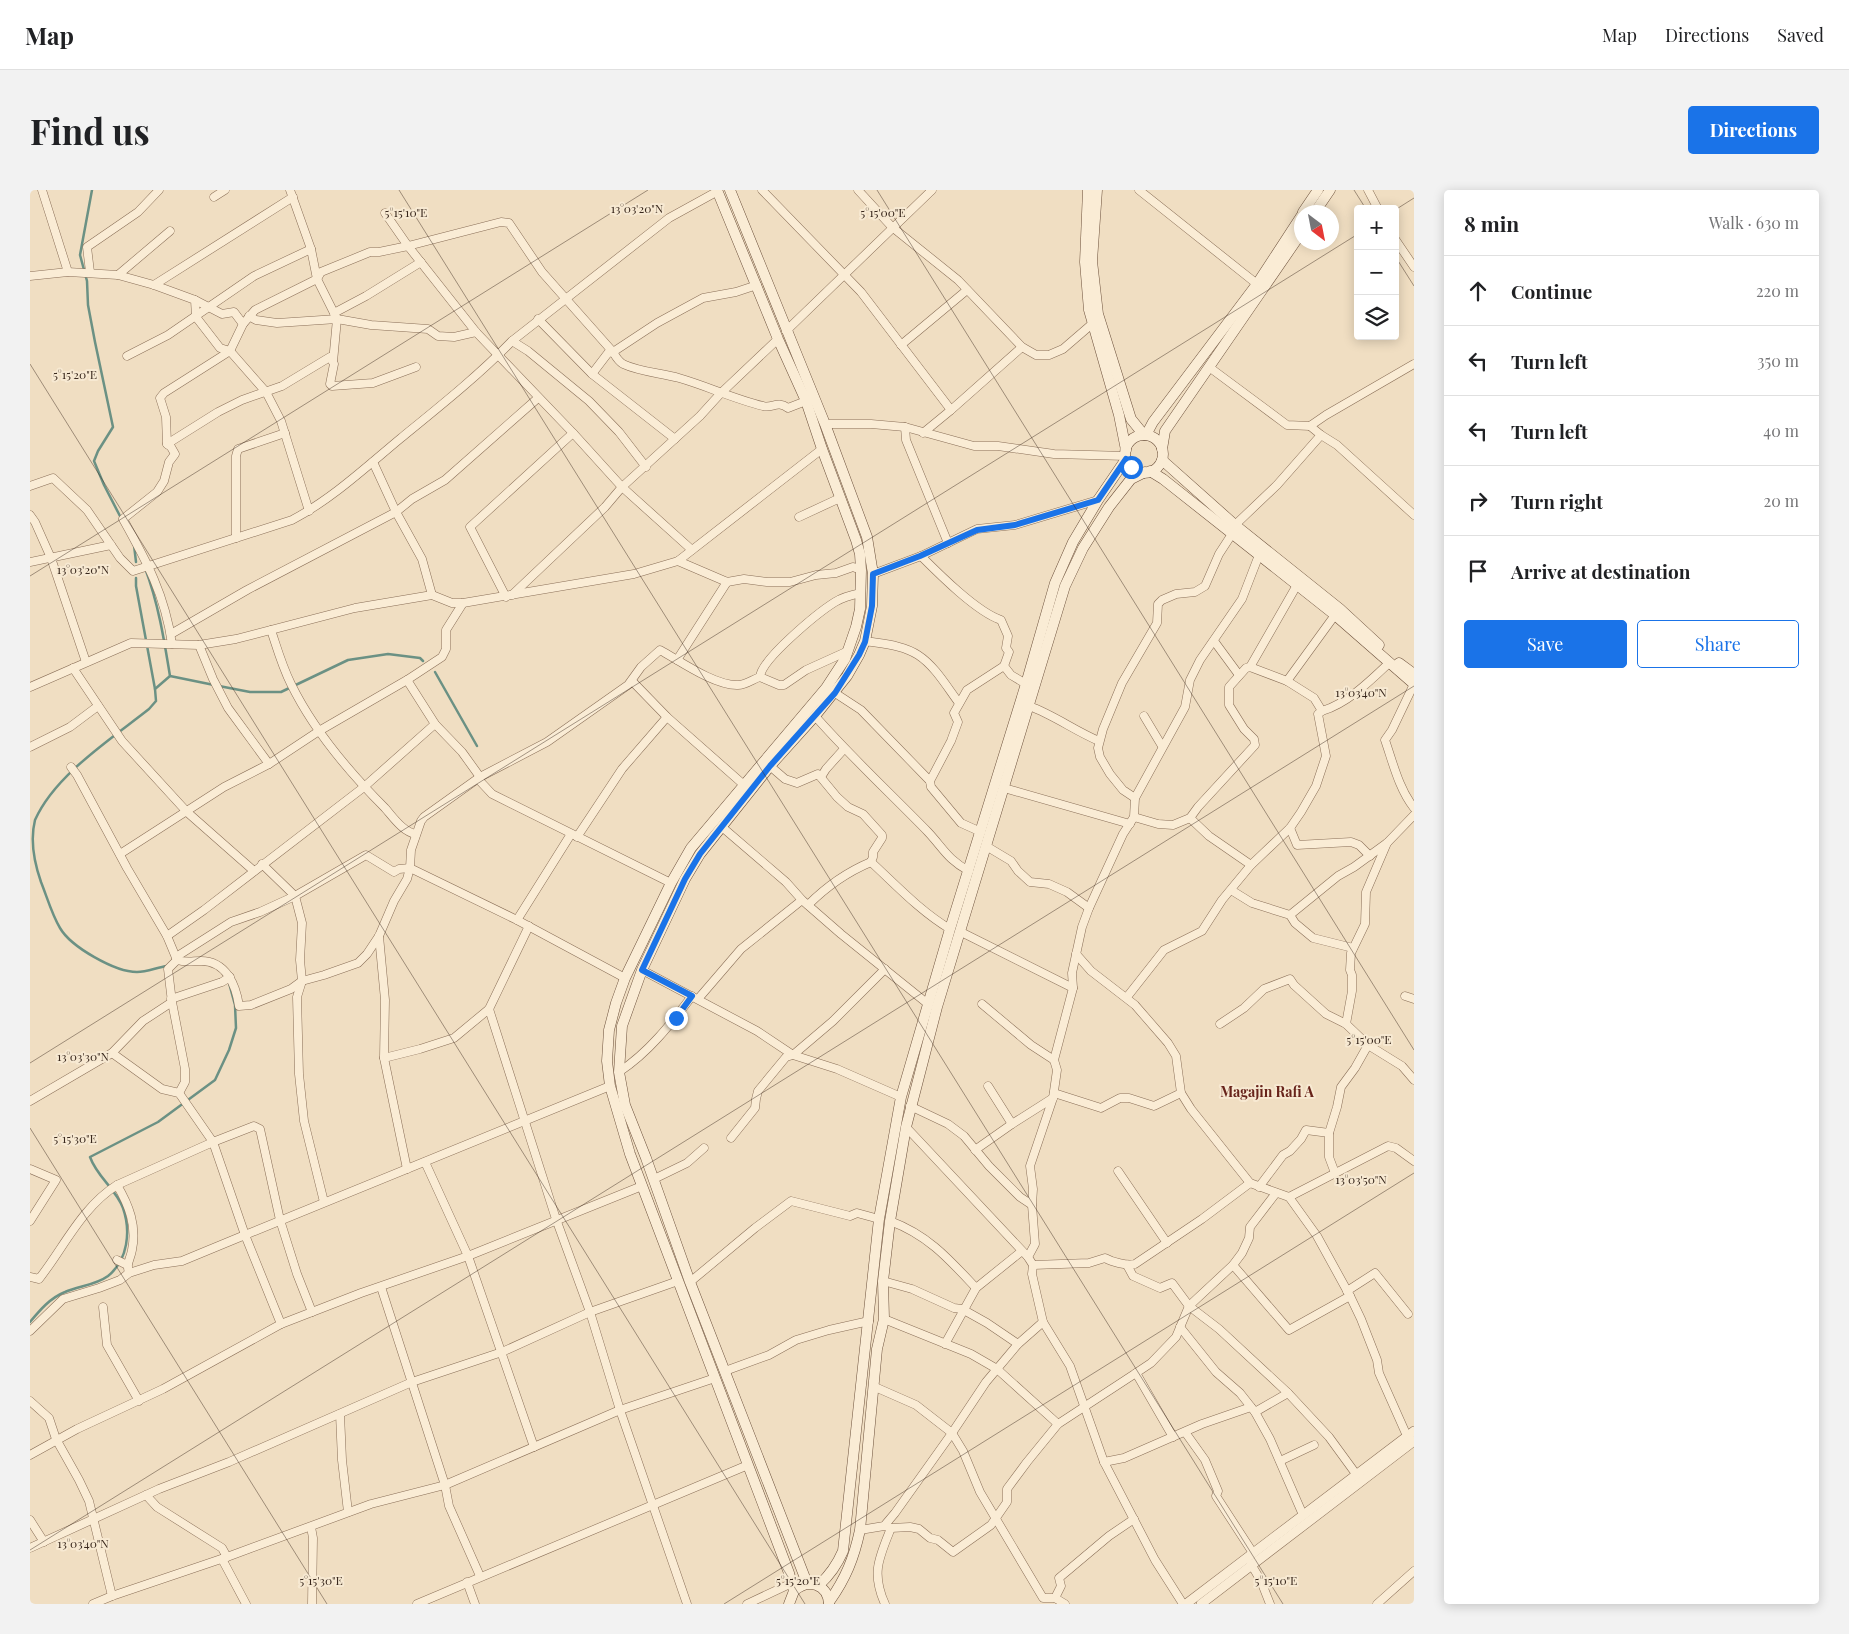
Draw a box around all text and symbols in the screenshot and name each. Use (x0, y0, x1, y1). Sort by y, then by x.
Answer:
text: Map (25, 19, 74, 51)
text: Map (1602, 23, 1637, 47)
text: Directions (1665, 23, 1749, 47)
text: Saved (1777, 23, 1824, 47)
button: Directions (1688, 106, 1819, 154)
text: Find us (30, 107, 150, 154)
text: 13°03'20"N (611, 200, 664, 216)
text: 5°15'10"E (385, 204, 427, 220)
text: 5°15'00"E (860, 204, 906, 220)
north arrow (1294, 205, 1339, 250)
map controls (1354, 205, 1399, 340)
button: + (1354, 205, 1399, 250)
text: 8 min (1464, 209, 1519, 237)
text: Walk · 630 m (1709, 212, 1799, 233)
button: − (1354, 250, 1399, 295)
icon: ahead (1464, 277, 1492, 305)
text: Continue (1511, 278, 1592, 304)
text: 220 m (1756, 280, 1799, 301)
button: layers (1354, 295, 1399, 340)
icon: left (1464, 347, 1492, 375)
text: Turn left (1511, 348, 1588, 374)
text: 350 m (1757, 350, 1799, 371)
text: 5°15'20"E (53, 366, 97, 382)
icon: left (1464, 417, 1492, 445)
text: Turn left (1511, 418, 1588, 444)
text: 40 m (1763, 420, 1799, 441)
route start (1120, 456, 1143, 479)
icon: right (1464, 487, 1492, 515)
text: Turn right (1511, 488, 1603, 514)
text: 20 m (1764, 490, 1799, 511)
icon: arrive (1464, 557, 1492, 585)
text: Arrive at destination (1511, 558, 1691, 584)
text: 13°03'20"N (57, 561, 110, 577)
button: Save (1464, 620, 1627, 668)
button: Share (1637, 620, 1799, 668)
text: 13°03'40"N (1335, 684, 1387, 700)
route end (665, 1007, 688, 1030)
text: 5°15'00"E (1346, 1031, 1392, 1047)
text: 13°03'30"N (57, 1048, 110, 1064)
district label: Magajin Rafi A (1220, 1082, 1314, 1101)
text: 5°15'30"E (53, 1130, 97, 1146)
text: 13°03'50"N (1335, 1171, 1387, 1187)
text: 13°03'40"N (57, 1535, 109, 1551)
text: 5°15'30"E (299, 1572, 343, 1588)
text: 5°15'20"E (776, 1572, 820, 1588)
text: 5°15'10"E (1255, 1572, 1297, 1588)

